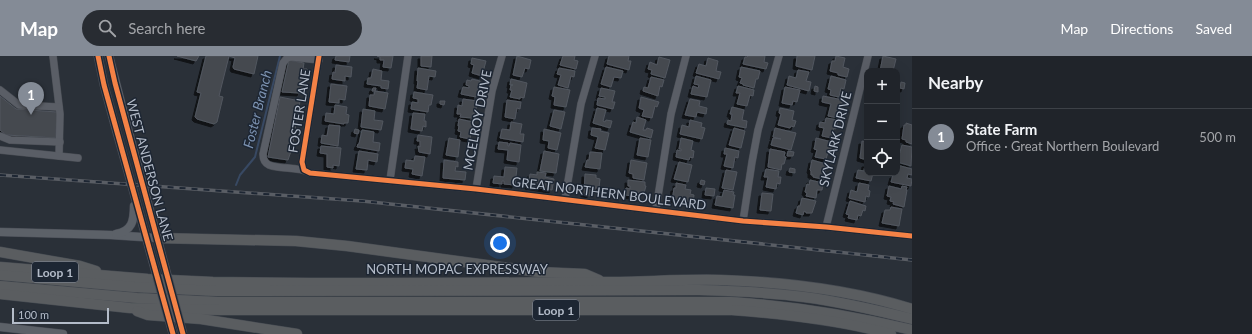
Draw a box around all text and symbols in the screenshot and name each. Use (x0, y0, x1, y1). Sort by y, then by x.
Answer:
search box (82, 10, 362, 46)
text: Map (20, 17, 58, 40)
icon: search (96, 17, 118, 39)
text: Search here (128, 19, 206, 37)
text: Map (1061, 20, 1088, 37)
text: Directions (1110, 20, 1173, 37)
text: Saved (1195, 20, 1232, 37)
water label: Foster Branch (239, 68, 275, 150)
street label: FOSTER LANE (285, 68, 313, 154)
map controls (864, 68, 900, 176)
button: + (864, 68, 900, 104)
street label: MCELROY DRIVE (459, 69, 495, 171)
text: Nearby (928, 72, 983, 93)
pin: 1 (18, 82, 44, 115)
street label: SKYLARK DRIVE (815, 90, 855, 188)
street label: WEST ANDERSON LANE (123, 97, 177, 243)
button: − (864, 104, 900, 140)
text: State Farm (966, 120, 1037, 138)
text: 1 (937, 129, 945, 145)
text: 500 m (1199, 129, 1236, 145)
text: Office · Great Northern Boulevard (966, 138, 1159, 154)
button: locate (864, 140, 900, 176)
street label: GREAT NORTHERN BOULEVARD (511, 173, 707, 213)
your location (490, 233, 510, 253)
street label: NORTH MOPAC EXPRESSWAY (366, 261, 549, 277)
road number: Loop 1 (32, 262, 78, 282)
road number: Loop 1 (533, 300, 579, 320)
scale bar (12, 306, 109, 325)
text: 100 m (18, 308, 49, 321)

